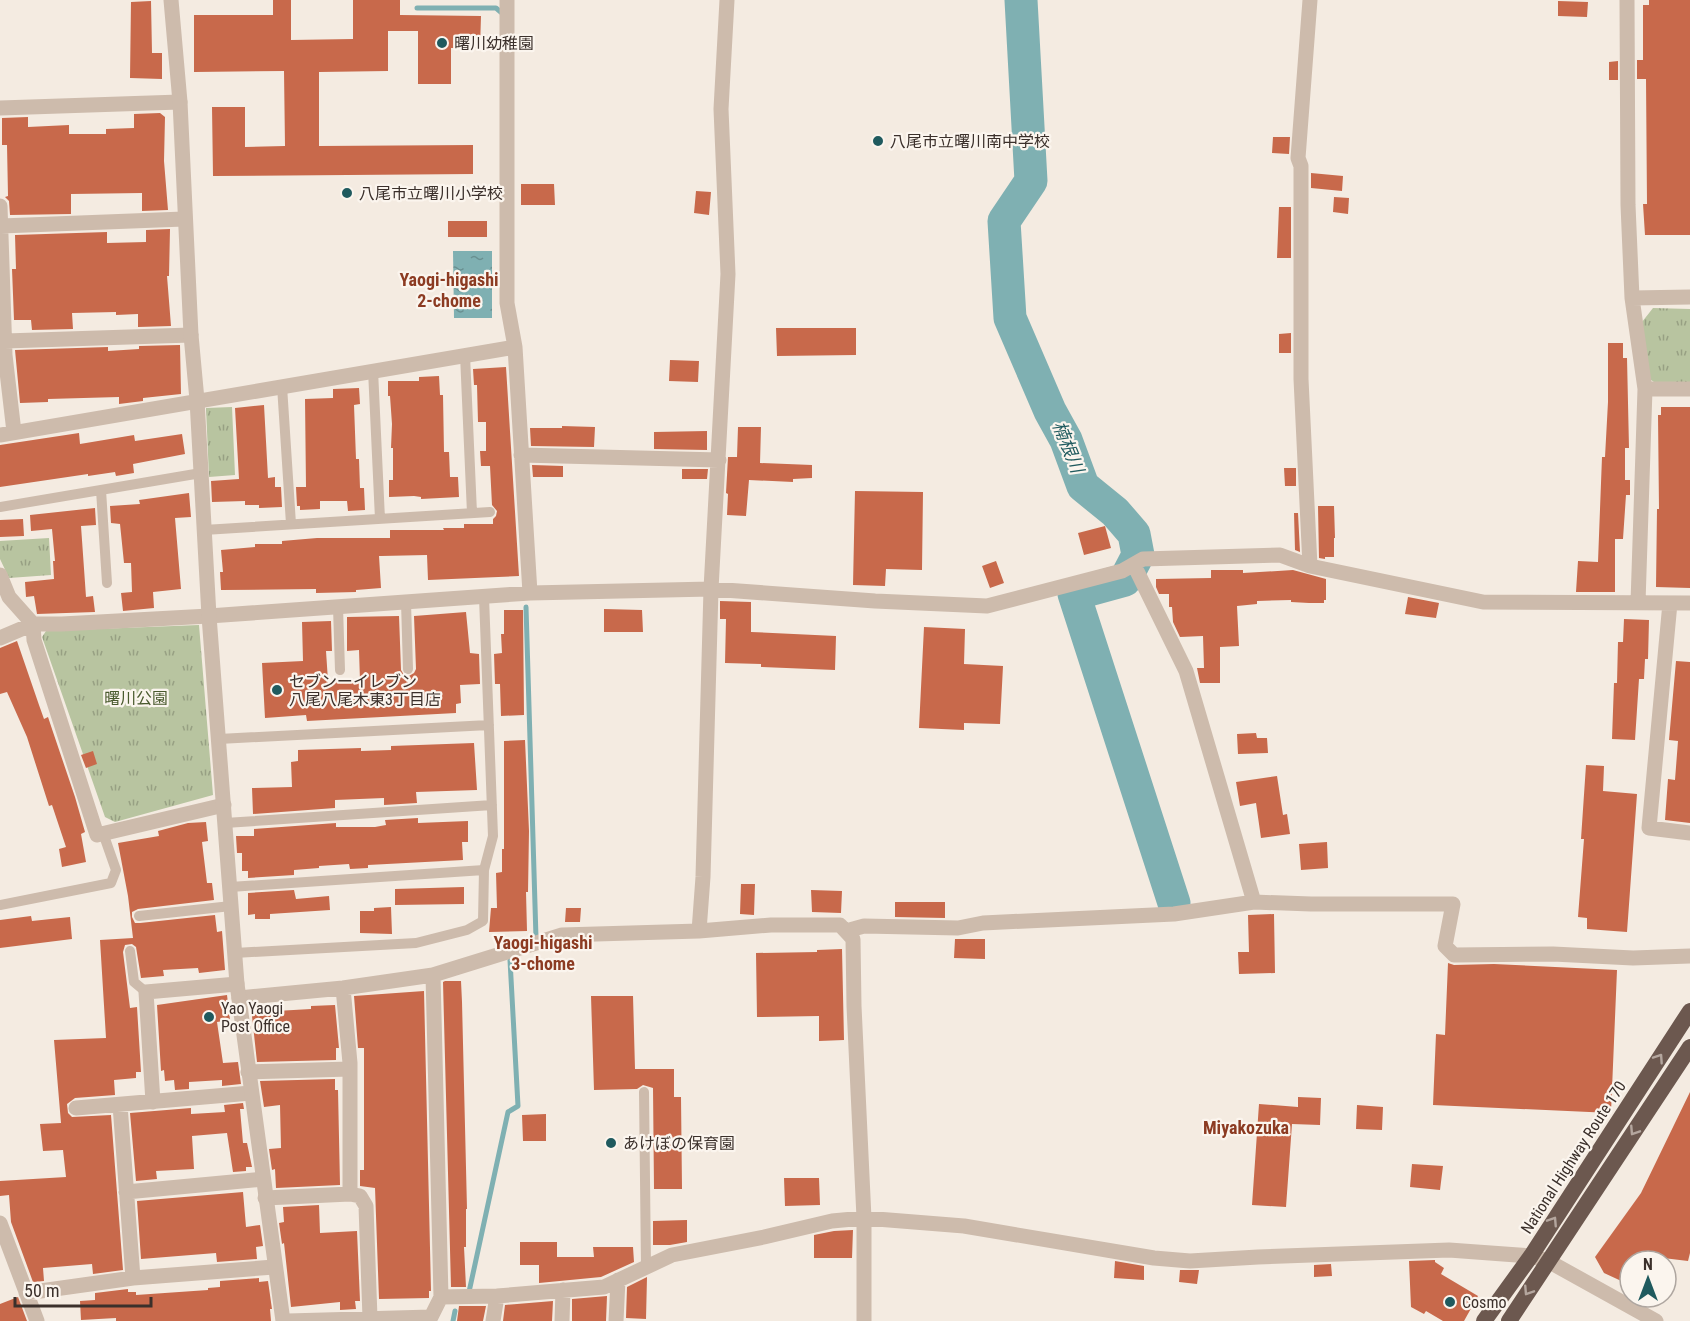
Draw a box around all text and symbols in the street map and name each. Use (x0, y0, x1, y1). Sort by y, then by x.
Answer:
place label: 曙川幼稚園 (454, 34, 534, 53)
marker: 曙川幼稚園 (435, 36, 449, 50)
place label: 八尾市立曙川南中学校 (890, 132, 1050, 151)
marker: 八尾市立曙川南中学校 (871, 134, 885, 148)
place label: 八尾市立曙川小学校 (359, 184, 503, 203)
marker: 八尾市立曙川小学校 (340, 186, 354, 200)
district label: Yaogi-higashi 2-chome (399, 269, 499, 311)
water label: 楠根川 (1049, 418, 1089, 478)
place label: セブンーイレブン 八尾八尾木東3丁目店 (289, 672, 441, 709)
marker: セブンーイレブン 八尾八尾木東3丁目店 (270, 683, 284, 697)
park label: 曙川公園 (104, 689, 168, 708)
district label: Yaogi-higashi 3-chome (493, 932, 593, 974)
place label: Yao Yaogi Post Office (221, 999, 290, 1036)
marker: Yao Yaogi Post Office (202, 1010, 216, 1024)
one-way arrow (1652, 1053, 1663, 1064)
street label: National Highway Route 170 (1517, 1077, 1630, 1237)
district label: Miyakozuka (1203, 1117, 1289, 1138)
one-way arrow (1630, 1124, 1641, 1135)
place label: あけぼの保育園 (623, 1134, 735, 1153)
marker: あけぼの保育園 (604, 1136, 618, 1150)
one-way arrow (1545, 1217, 1557, 1227)
north arrow (1618, 1249, 1678, 1309)
text: N (1643, 1255, 1653, 1274)
scale bar (15, 1270, 152, 1308)
text: 50 m (24, 1280, 59, 1301)
one-way arrow (1524, 1285, 1536, 1295)
place label: Cosmo (1462, 1293, 1506, 1312)
marker: Cosmo (1443, 1295, 1457, 1309)

